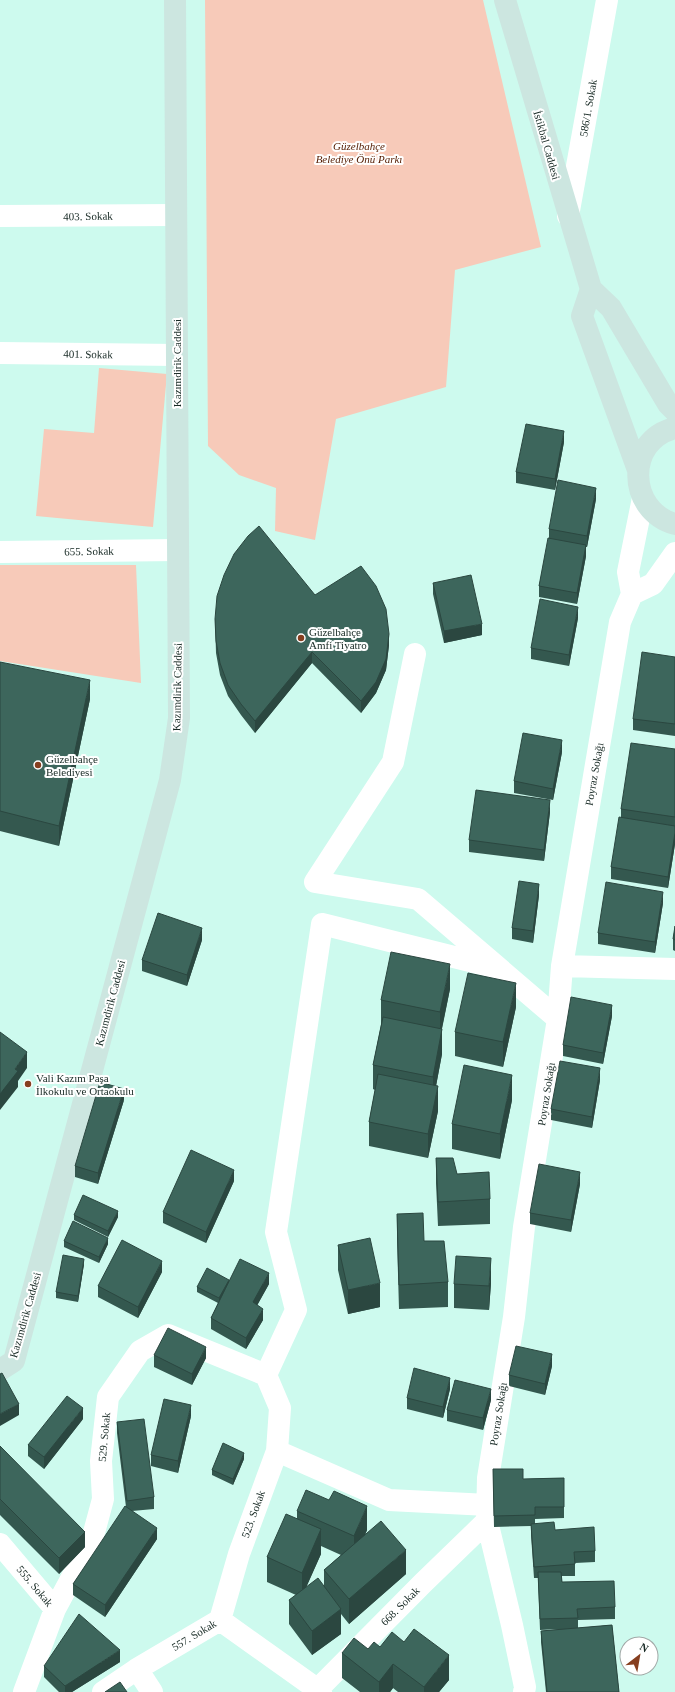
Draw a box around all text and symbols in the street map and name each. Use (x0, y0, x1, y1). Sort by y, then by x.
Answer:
street label: 586/1. Sokak (577, 78, 599, 138)
street label: İstikbal Caddesi (531, 109, 563, 181)
park label: Güzelbahçe Belediye Önü Parkı (316, 140, 402, 165)
street label: 403. Sokak (63, 210, 113, 222)
street label: Kazımdirik Caddesi (171, 319, 183, 407)
street label: 401. Sokak (63, 348, 113, 360)
street label: 655. Sokak (64, 545, 114, 557)
place label: Güzelbahçe Amfi Tiyatro (309, 626, 367, 651)
marker: Güzelbahçe Amfi Tiyatro (296, 633, 306, 643)
street label: Kazımdirik Caddesi (170, 643, 184, 731)
street label: Poyraz Sokağı (583, 742, 605, 806)
place label: Güzelbahçe Belediyesi (46, 753, 98, 778)
marker: Güzelbahçe Belediyesi (33, 760, 43, 770)
street label: Kazımdirik Caddesi (93, 959, 127, 1047)
street label: Poyraz Sokağı (535, 1062, 557, 1126)
place label: Vali Kazım Paşa İlkokulu ve Ortaokulu (36, 1072, 134, 1097)
marker: Vali Kazım Paşa İlkokulu ve Ortaokulu (23, 1079, 33, 1089)
street label: Kazımdirik Caddesi (7, 1271, 43, 1359)
street label: Poyraz Sokağı (487, 1382, 509, 1446)
street label: 529. Sokak (96, 1411, 112, 1462)
street label: 523. Sokak (239, 1488, 267, 1539)
street label: 555. Sokak (14, 1563, 56, 1609)
street label: 668. Sokak (378, 1584, 422, 1628)
street label: 557. Sokak (170, 1617, 219, 1653)
north arrow (619, 1636, 659, 1676)
text: N (638, 1640, 651, 1655)

